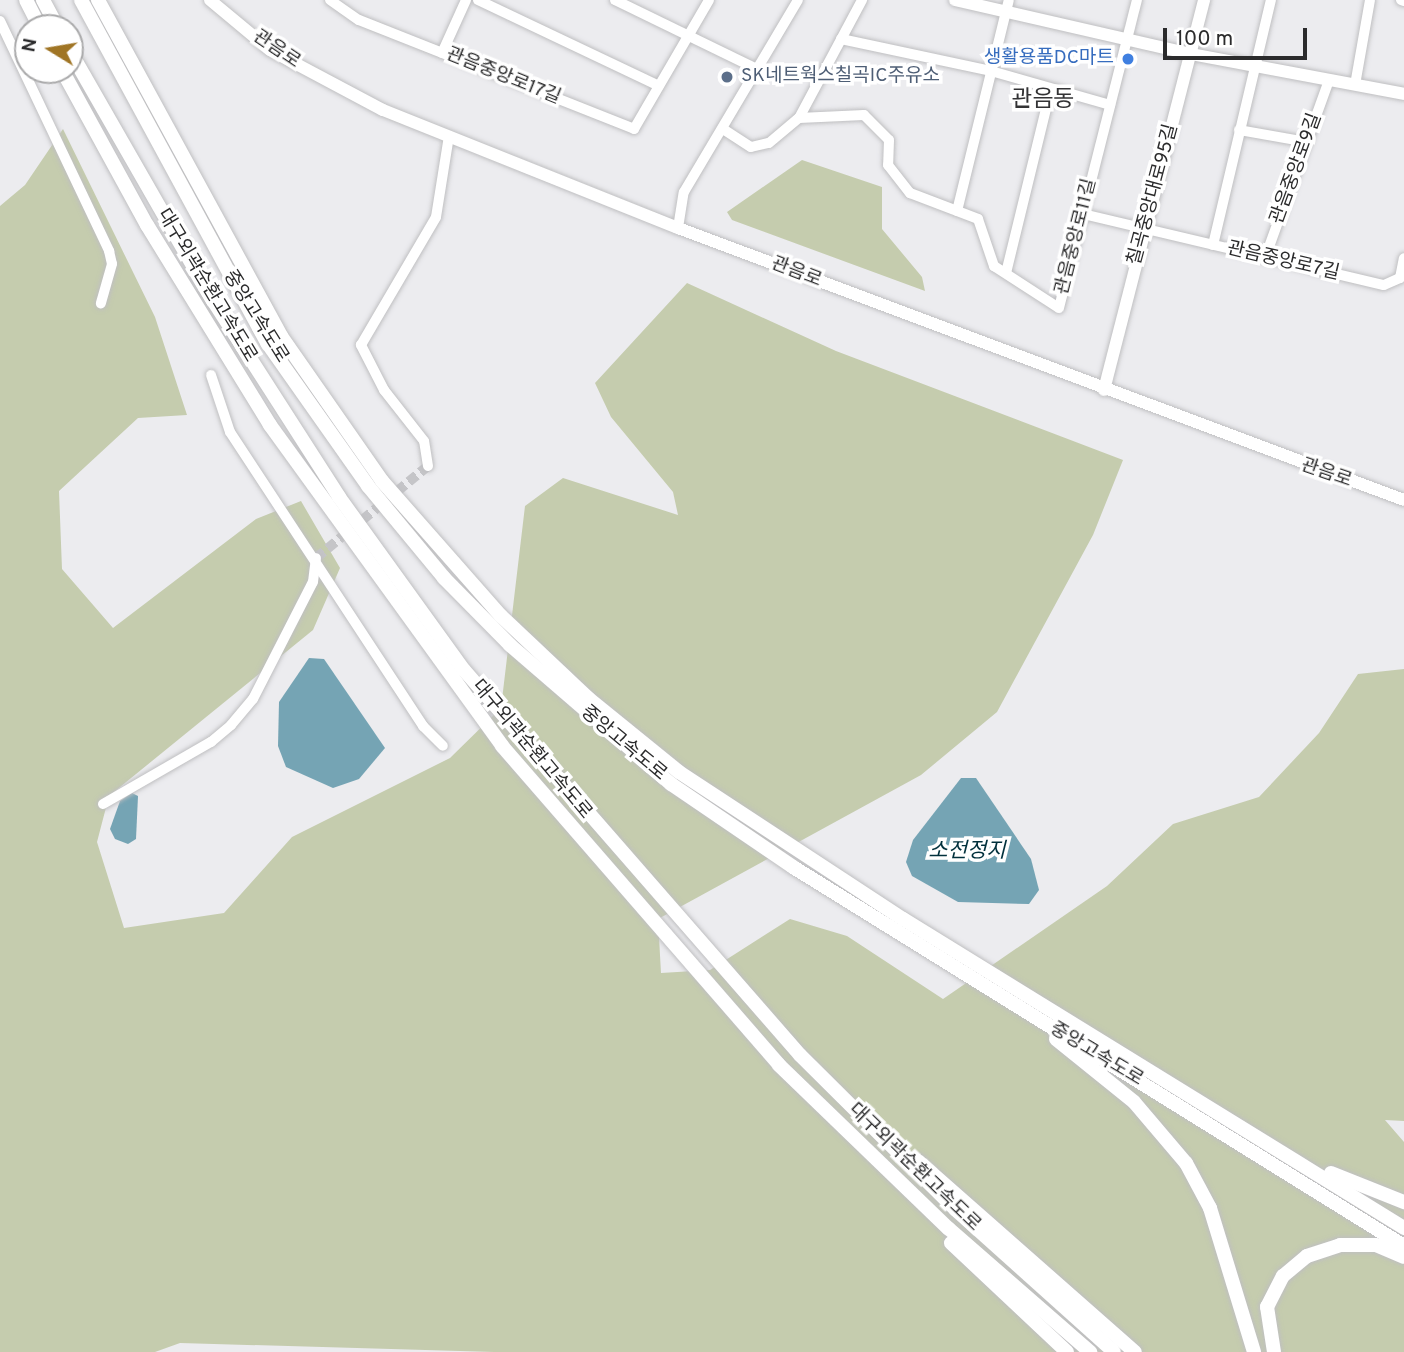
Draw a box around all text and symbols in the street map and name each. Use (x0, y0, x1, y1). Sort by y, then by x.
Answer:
north arrow (14, 14, 84, 84)
scale bar (1166, 14, 1310, 58)
street label: 관음로 (248, 26, 304, 74)
text: 100 m (1176, 26, 1233, 53)
text: N (17, 36, 43, 54)
street label: 관음중앙로17길 (442, 44, 564, 110)
place label: 생활용품DC마트 (984, 48, 1114, 70)
marker: 생활용품DC마트 (1120, 51, 1136, 67)
place label: SK네트웍스칠곡IC주유소 (741, 66, 940, 88)
marker: SK네트웍스칠곡IC주유소 (719, 69, 735, 85)
district label: 관음동 (1011, 87, 1075, 115)
street label: 관음중앙로9길 (1266, 110, 1328, 228)
street label: 칠곡중앙대로95길 (1124, 122, 1184, 268)
street label: 관음중앙로11길 (1052, 176, 1102, 298)
street label: 대구외곽순환고속도로 (151, 205, 261, 367)
street label: 관음중앙로7길 (1225, 238, 1341, 286)
street label: 관음로 (767, 253, 825, 293)
street label: 중앙고속도로 (218, 266, 292, 368)
street label: 관음로 (1297, 455, 1355, 493)
street label: 대구외곽순환고속도로 (466, 676, 596, 824)
street label: 중앙고속도로 (576, 702, 670, 786)
water label: 소전정지 (928, 839, 1006, 865)
street label: 중앙고속도로 (1045, 1018, 1147, 1092)
street label: 대구외곽순환고속도로 (843, 1099, 985, 1237)

